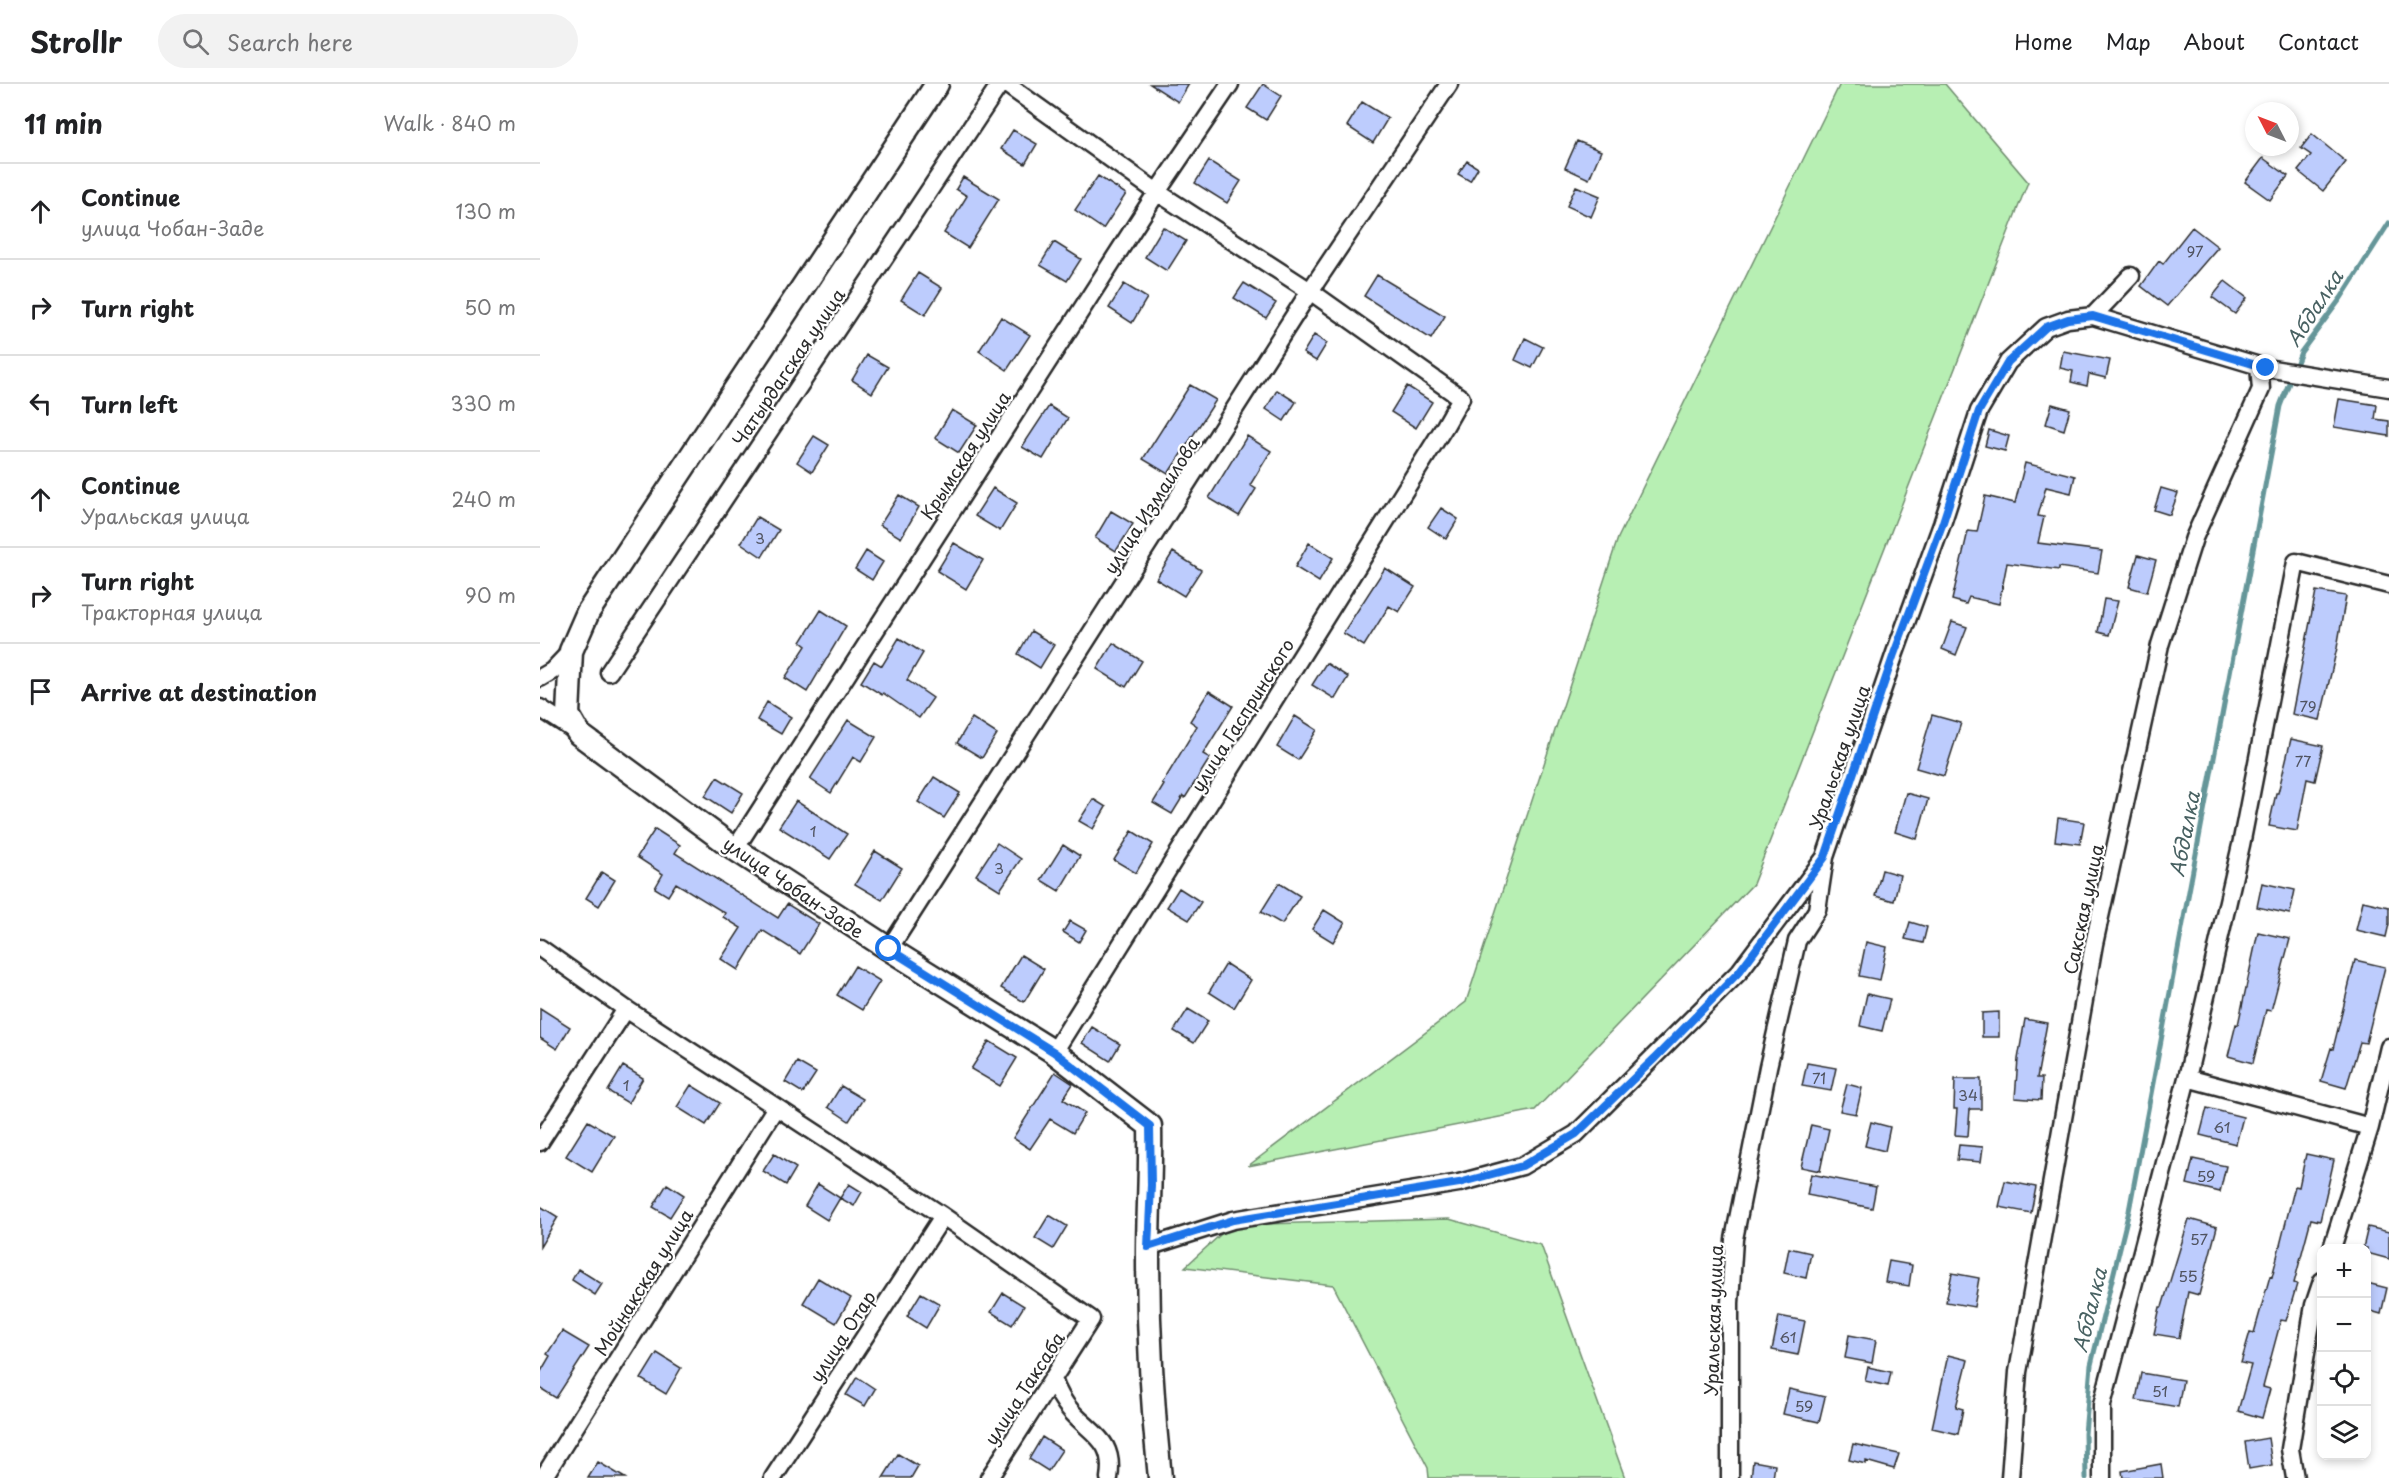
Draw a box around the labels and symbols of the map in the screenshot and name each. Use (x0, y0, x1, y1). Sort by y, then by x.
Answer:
north arrow (2245, 102, 2299, 156)
house number: 97 (2186, 239, 2204, 262)
water label: Абдалка (2278, 263, 2350, 352)
street label: Чатырдагская улица (725, 282, 851, 451)
route end (2252, 354, 2278, 380)
street label: Крымская улица (913, 385, 1017, 525)
street label: улица Измаилова (1096, 430, 1206, 579)
house number: 3 (755, 526, 765, 549)
street label: улица Гаспринского (1184, 633, 1300, 797)
street label: Уральская улица (1802, 680, 1877, 833)
house number: 79 (2299, 694, 2317, 717)
house number: 77 (2295, 749, 2311, 772)
water label: Абдалка (2161, 788, 2207, 879)
house number: 1 (810, 819, 816, 842)
street label: улица Чобан-Заде (718, 830, 870, 944)
street label: Сакская улица (2056, 841, 2110, 977)
house number: 3 (994, 856, 1004, 879)
route start (875, 935, 901, 961)
house number: 71 (1812, 1066, 1826, 1089)
house number: 1 (623, 1073, 629, 1096)
house number: 34 (1958, 1083, 1978, 1106)
house number: 61 (2214, 1115, 2230, 1138)
house number: 59 (2197, 1164, 2215, 1187)
street label: Мойнакская улица (587, 1203, 699, 1361)
house number: 57 (2190, 1227, 2208, 1250)
street label: Уральская улица (1697, 1243, 1729, 1396)
water label: Абдалка (2064, 1264, 2114, 1355)
house number: 55 (2178, 1264, 2198, 1287)
street label: улица Отар (802, 1285, 882, 1387)
street label: улица Таксаба (977, 1325, 1071, 1450)
house number: 61 (1780, 1325, 1796, 1348)
house number: 51 (2152, 1379, 2168, 1402)
house number: 59 (1795, 1394, 1813, 1417)

